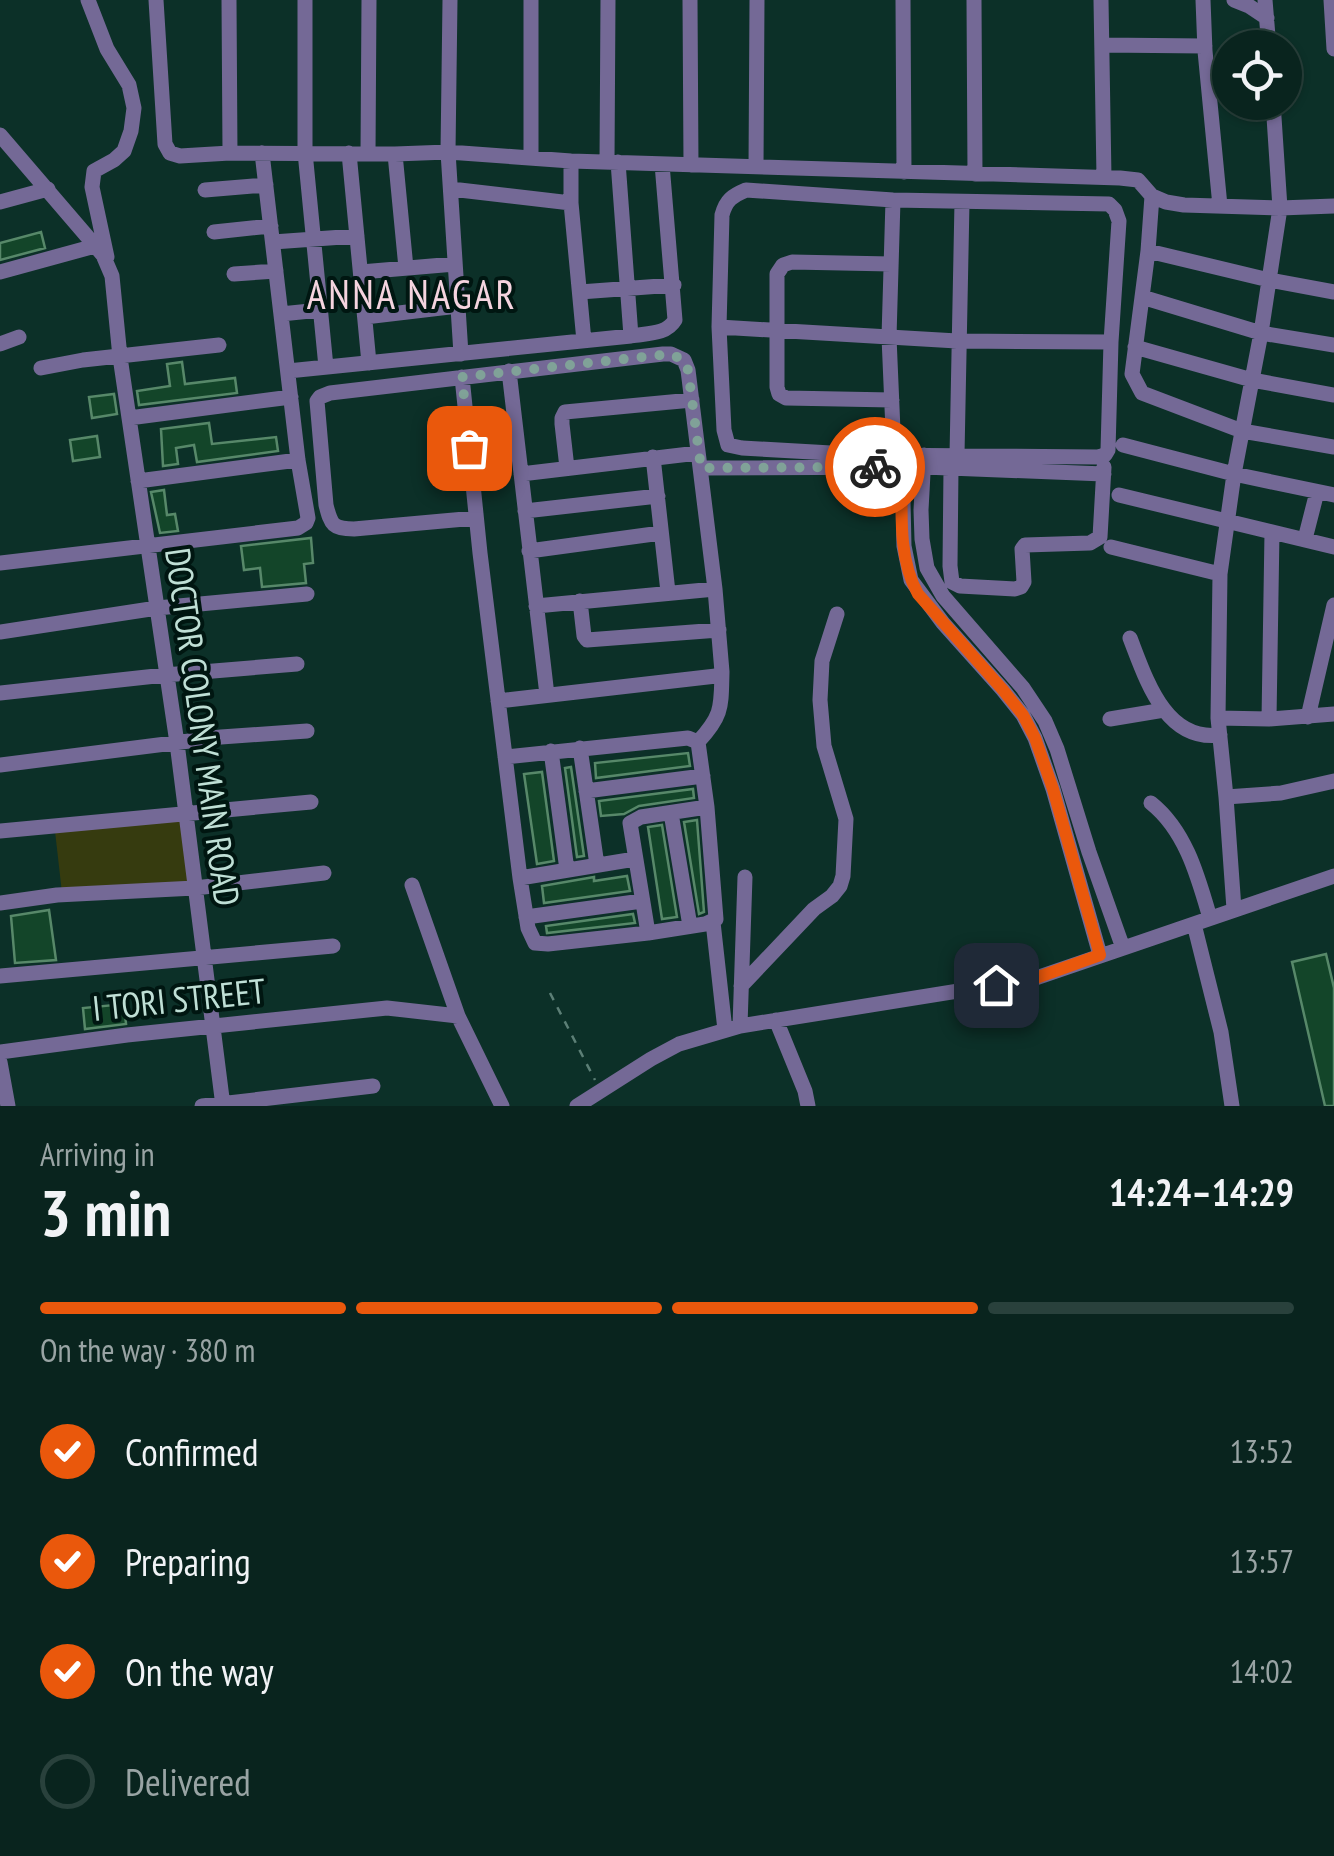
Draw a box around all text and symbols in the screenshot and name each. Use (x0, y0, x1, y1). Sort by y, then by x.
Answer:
map controls (1212, 30, 1302, 120)
button: locate (1212, 30, 1302, 120)
district label: ANNA NAGAR (307, 268, 517, 320)
pin (427, 406, 512, 491)
courier (825, 417, 925, 517)
icon: bag (442, 421, 497, 476)
icon: bike (848, 440, 903, 495)
street label: DOCTOR COLONY MAIN ROAD (155, 545, 251, 909)
pin (954, 943, 1039, 1028)
icon: home (969, 958, 1024, 1013)
street label: I TORI STREET (90, 967, 268, 1031)
text: Arriving in (40, 1133, 155, 1175)
text: 14:24–14:29 (1109, 1167, 1294, 1216)
text: 3 min (40, 1170, 171, 1254)
text: On the way · 380 m (40, 1329, 255, 1371)
icon: check (40, 1424, 95, 1479)
text: Confirmed (125, 1427, 258, 1476)
text: 13:52 (1230, 1430, 1294, 1472)
icon: check (40, 1534, 95, 1589)
text: Preparing (125, 1537, 251, 1586)
text: 13:57 (1230, 1540, 1294, 1582)
icon: check (40, 1644, 95, 1699)
text: On the way (125, 1647, 273, 1696)
text: 14:02 (1230, 1650, 1294, 1692)
text: Delivered (125, 1757, 251, 1806)

